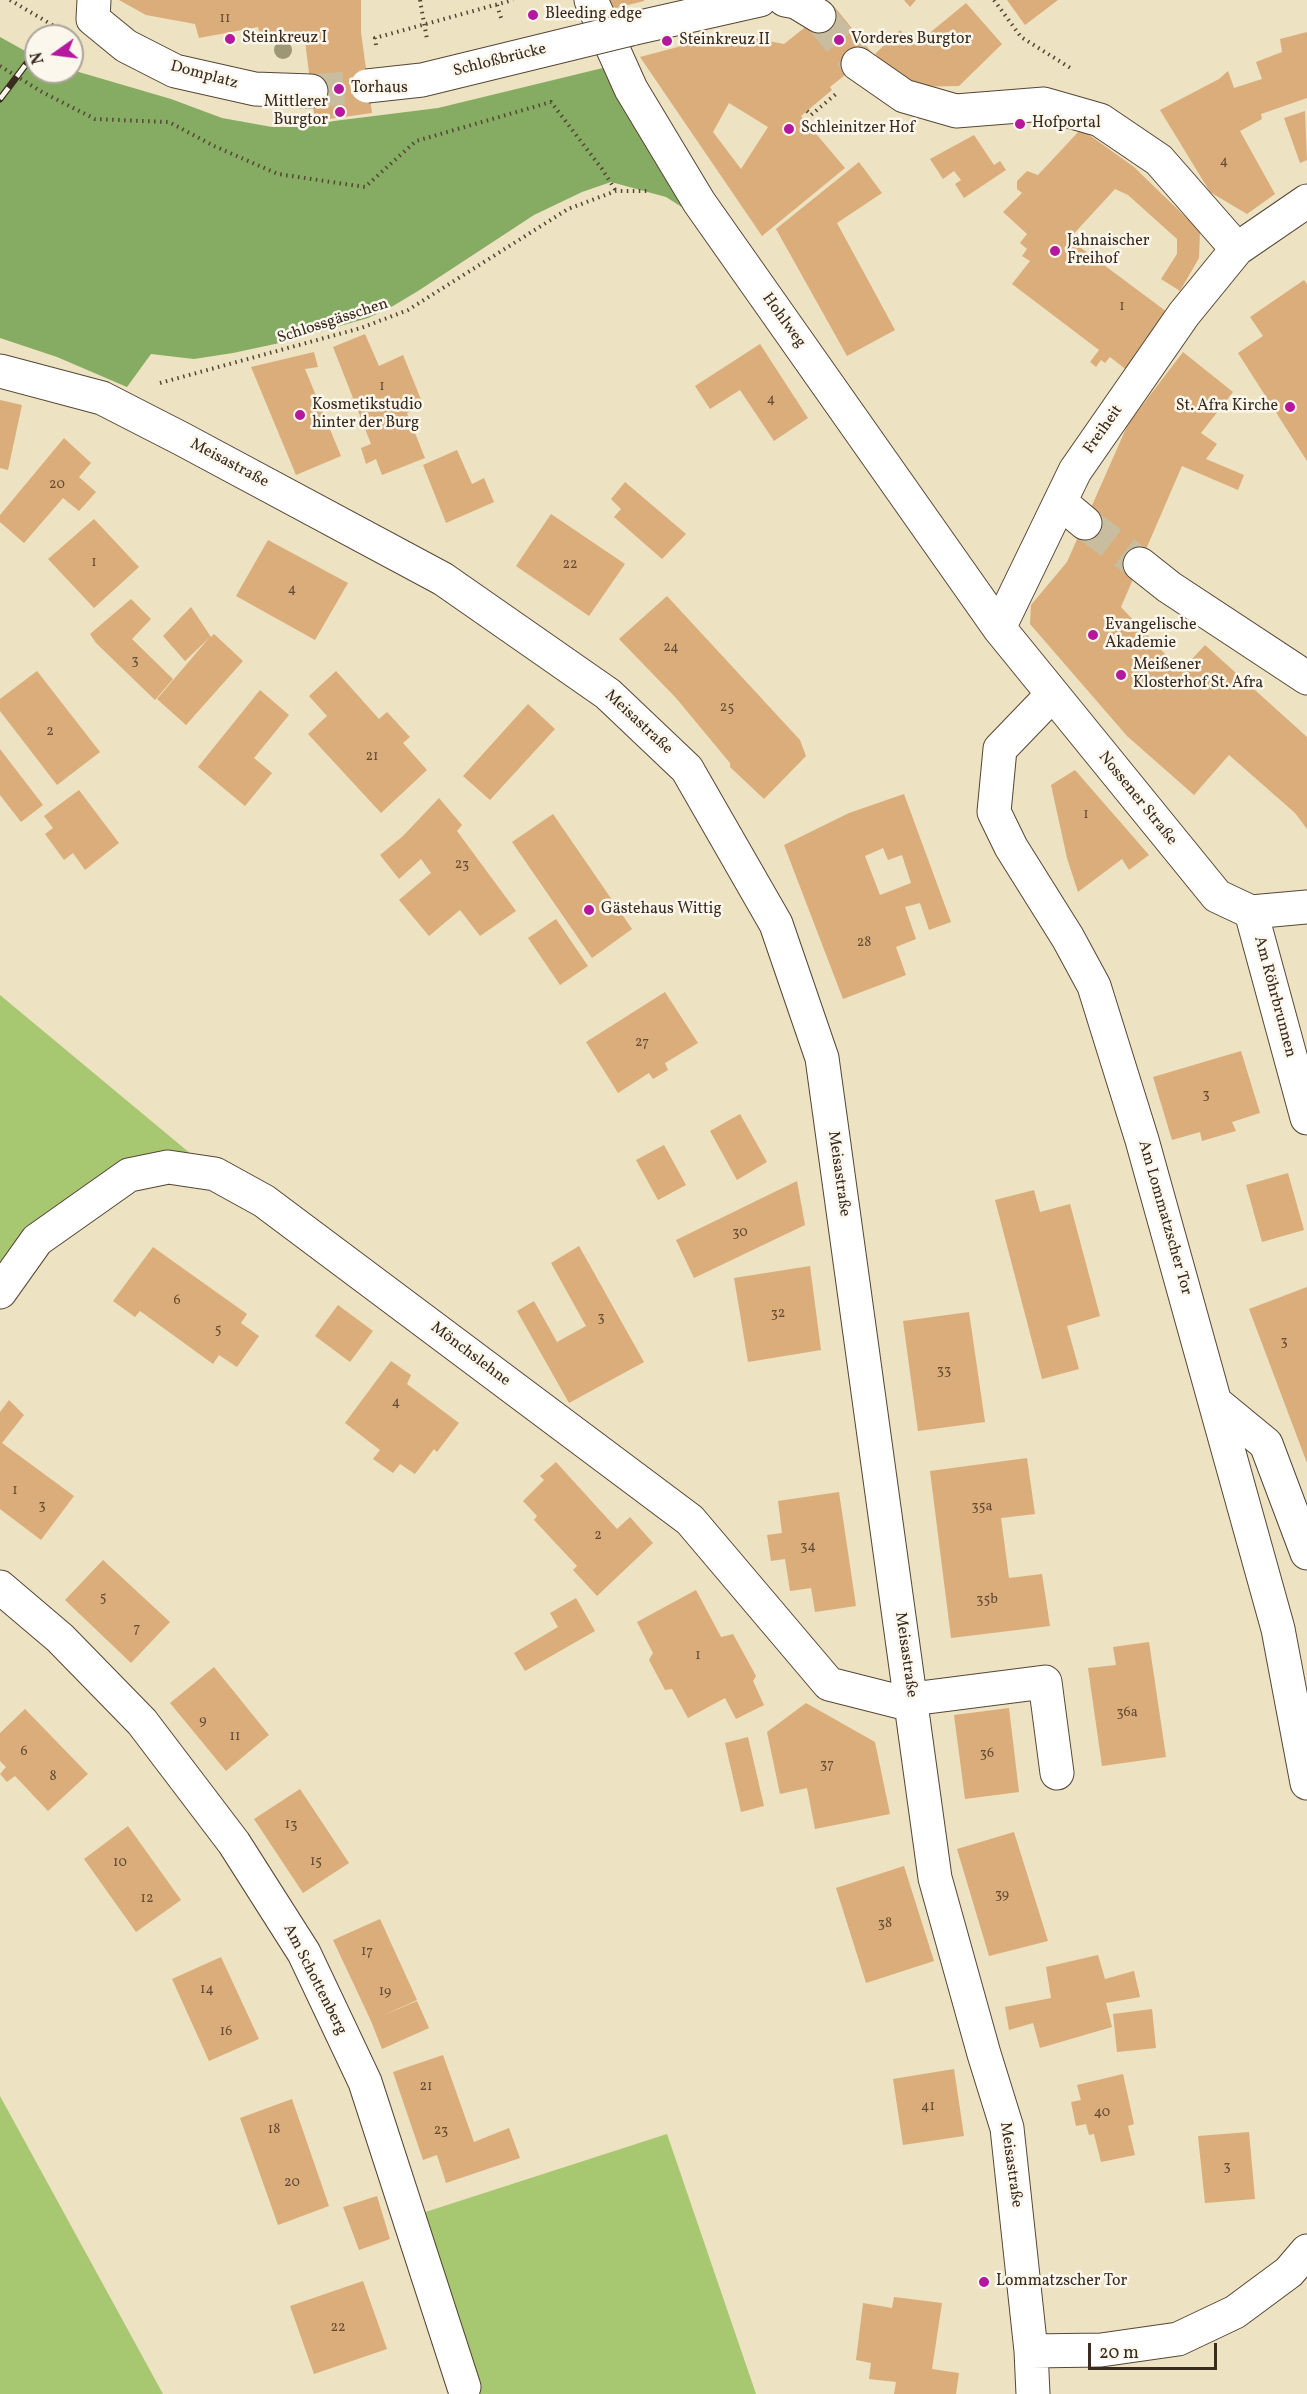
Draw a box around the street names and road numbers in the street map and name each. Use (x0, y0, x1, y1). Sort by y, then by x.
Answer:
street label: Schloßbrücke (451, 40, 549, 82)
street label: Domplatz (168, 58, 240, 94)
street label: Hohlweg (757, 290, 809, 352)
street label: Schlossgässchen (275, 295, 391, 349)
street label: Freiheit (1080, 402, 1128, 458)
street label: Meisastraße (186, 435, 272, 493)
street label: Meisastraße (600, 687, 676, 759)
street label: Nossener Straße (1093, 748, 1181, 850)
street label: Am Röhrbrunnen (1249, 934, 1299, 1060)
street label: Meisastraße (823, 1130, 853, 1218)
street label: Am Lommatzscher Tor (1133, 1139, 1195, 1297)
street label: Mönchslehne (426, 1319, 514, 1391)
street label: Meisastraße (890, 1611, 920, 1699)
street label: Am Schottenberg (278, 1922, 350, 2038)
street label: Meisastraße (995, 2121, 1025, 2209)

